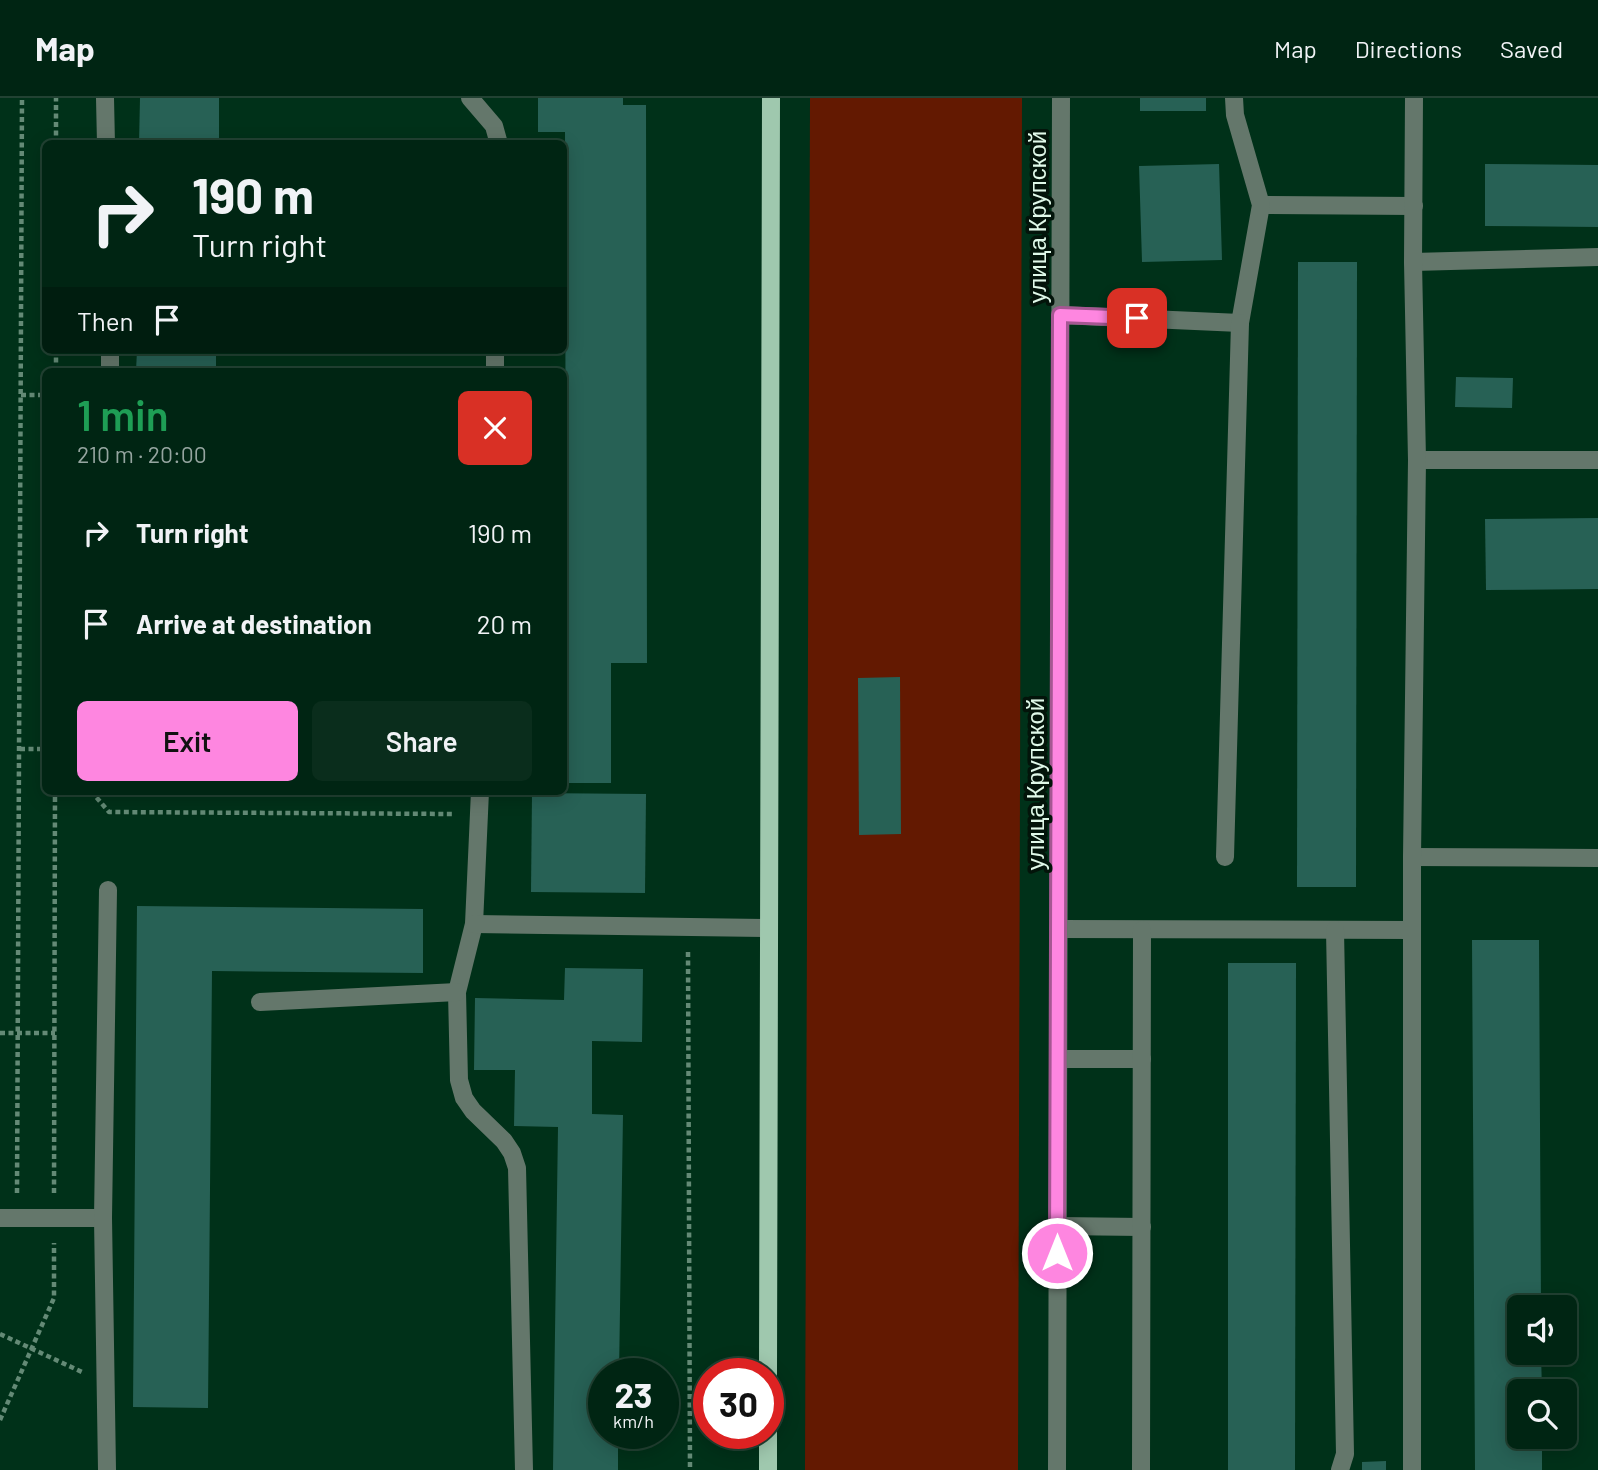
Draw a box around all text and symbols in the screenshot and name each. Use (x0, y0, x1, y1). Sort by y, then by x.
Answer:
text: Map (35, 28, 95, 68)
text: Map (1274, 34, 1317, 63)
text: Directions (1355, 34, 1462, 63)
text: Saved (1500, 34, 1563, 63)
street label: улица Крупской (1022, 131, 1051, 303)
text: 190 m (192, 165, 314, 224)
icon: right (77, 168, 168, 259)
text: Turn right (192, 225, 327, 263)
pin (1107, 288, 1167, 348)
icon: arrive (1118, 299, 1156, 337)
icon: arrive (148, 301, 186, 339)
text: Then (77, 305, 134, 336)
text: 1 min (77, 389, 169, 439)
button: close (458, 391, 532, 465)
text: 210 m · 20:00 (77, 440, 207, 468)
icon: right (77, 514, 115, 552)
text: Turn right (136, 517, 249, 548)
text: 190 m (468, 517, 532, 548)
icon: arrive (77, 605, 115, 643)
text: Arrive at destination (136, 608, 372, 639)
text: 20 m (477, 608, 532, 639)
street label: улица Крупской (1020, 698, 1049, 870)
button: Exit (77, 701, 298, 781)
button: Share (312, 701, 532, 781)
position arrow (1020, 1216, 1094, 1290)
map controls (1507, 1295, 1577, 1449)
button: sound (1507, 1295, 1577, 1365)
speed limit sign: 30 (693, 1358, 784, 1449)
text: 23 (614, 1373, 653, 1415)
button: search (1507, 1379, 1577, 1449)
text: km/h (613, 1410, 654, 1432)

